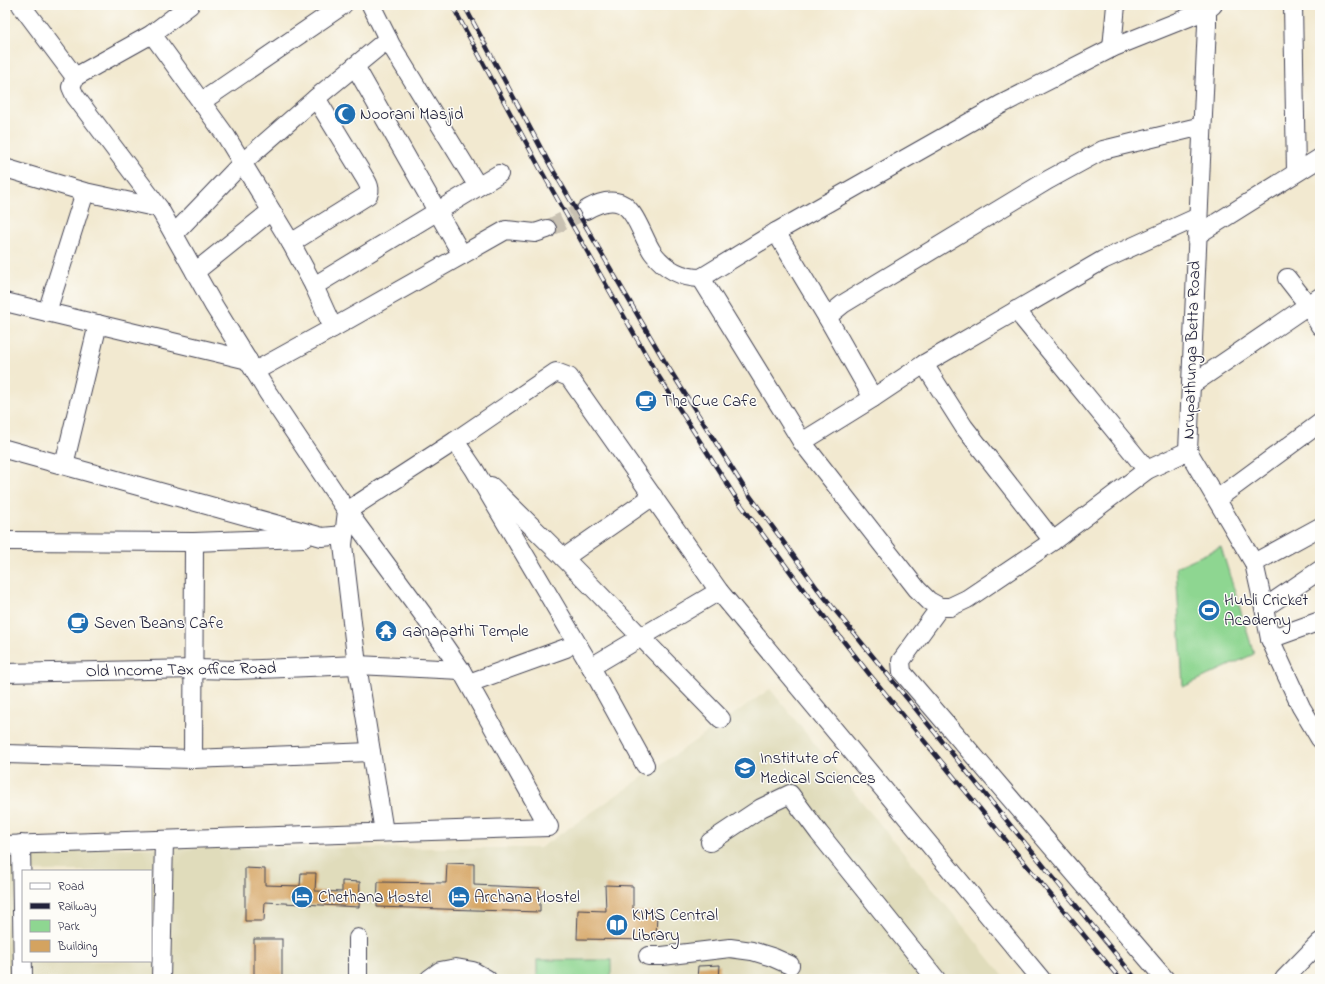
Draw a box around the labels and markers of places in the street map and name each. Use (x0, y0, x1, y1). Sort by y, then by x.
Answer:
mosque icon: Noorani Masjid (332, 101, 358, 127)
place label: Noorani Masjid (360, 102, 464, 127)
cafe icon: The Cue Cafe (633, 388, 659, 414)
place label: The Cue Cafe (662, 389, 757, 414)
place label: Hubli Cricket Academy (1224, 588, 1308, 634)
sports icon: Hubli Cricket Academy (1196, 597, 1222, 623)
cafe icon: Seven Beans Cafe (65, 610, 91, 636)
place label: Seven Beans Cafe (94, 611, 224, 636)
temple icon: Ganapathi Temple (373, 618, 399, 644)
place label: Ganapathi Temple (402, 619, 529, 644)
place label: Institute of Medical Sciences (760, 746, 876, 791)
school or university icon: Institute of Medical Sciences (732, 755, 758, 781)
hotel icon: Chethana Hostel (289, 884, 315, 910)
hotel icon: Archana Hostel (446, 884, 472, 910)
place label: Chethana Hostel (318, 885, 431, 910)
place label: Archana Hostel (474, 885, 580, 910)
place label: KIMS Central Library (632, 903, 718, 949)
library icon: KIMS Central Library (604, 912, 630, 938)

